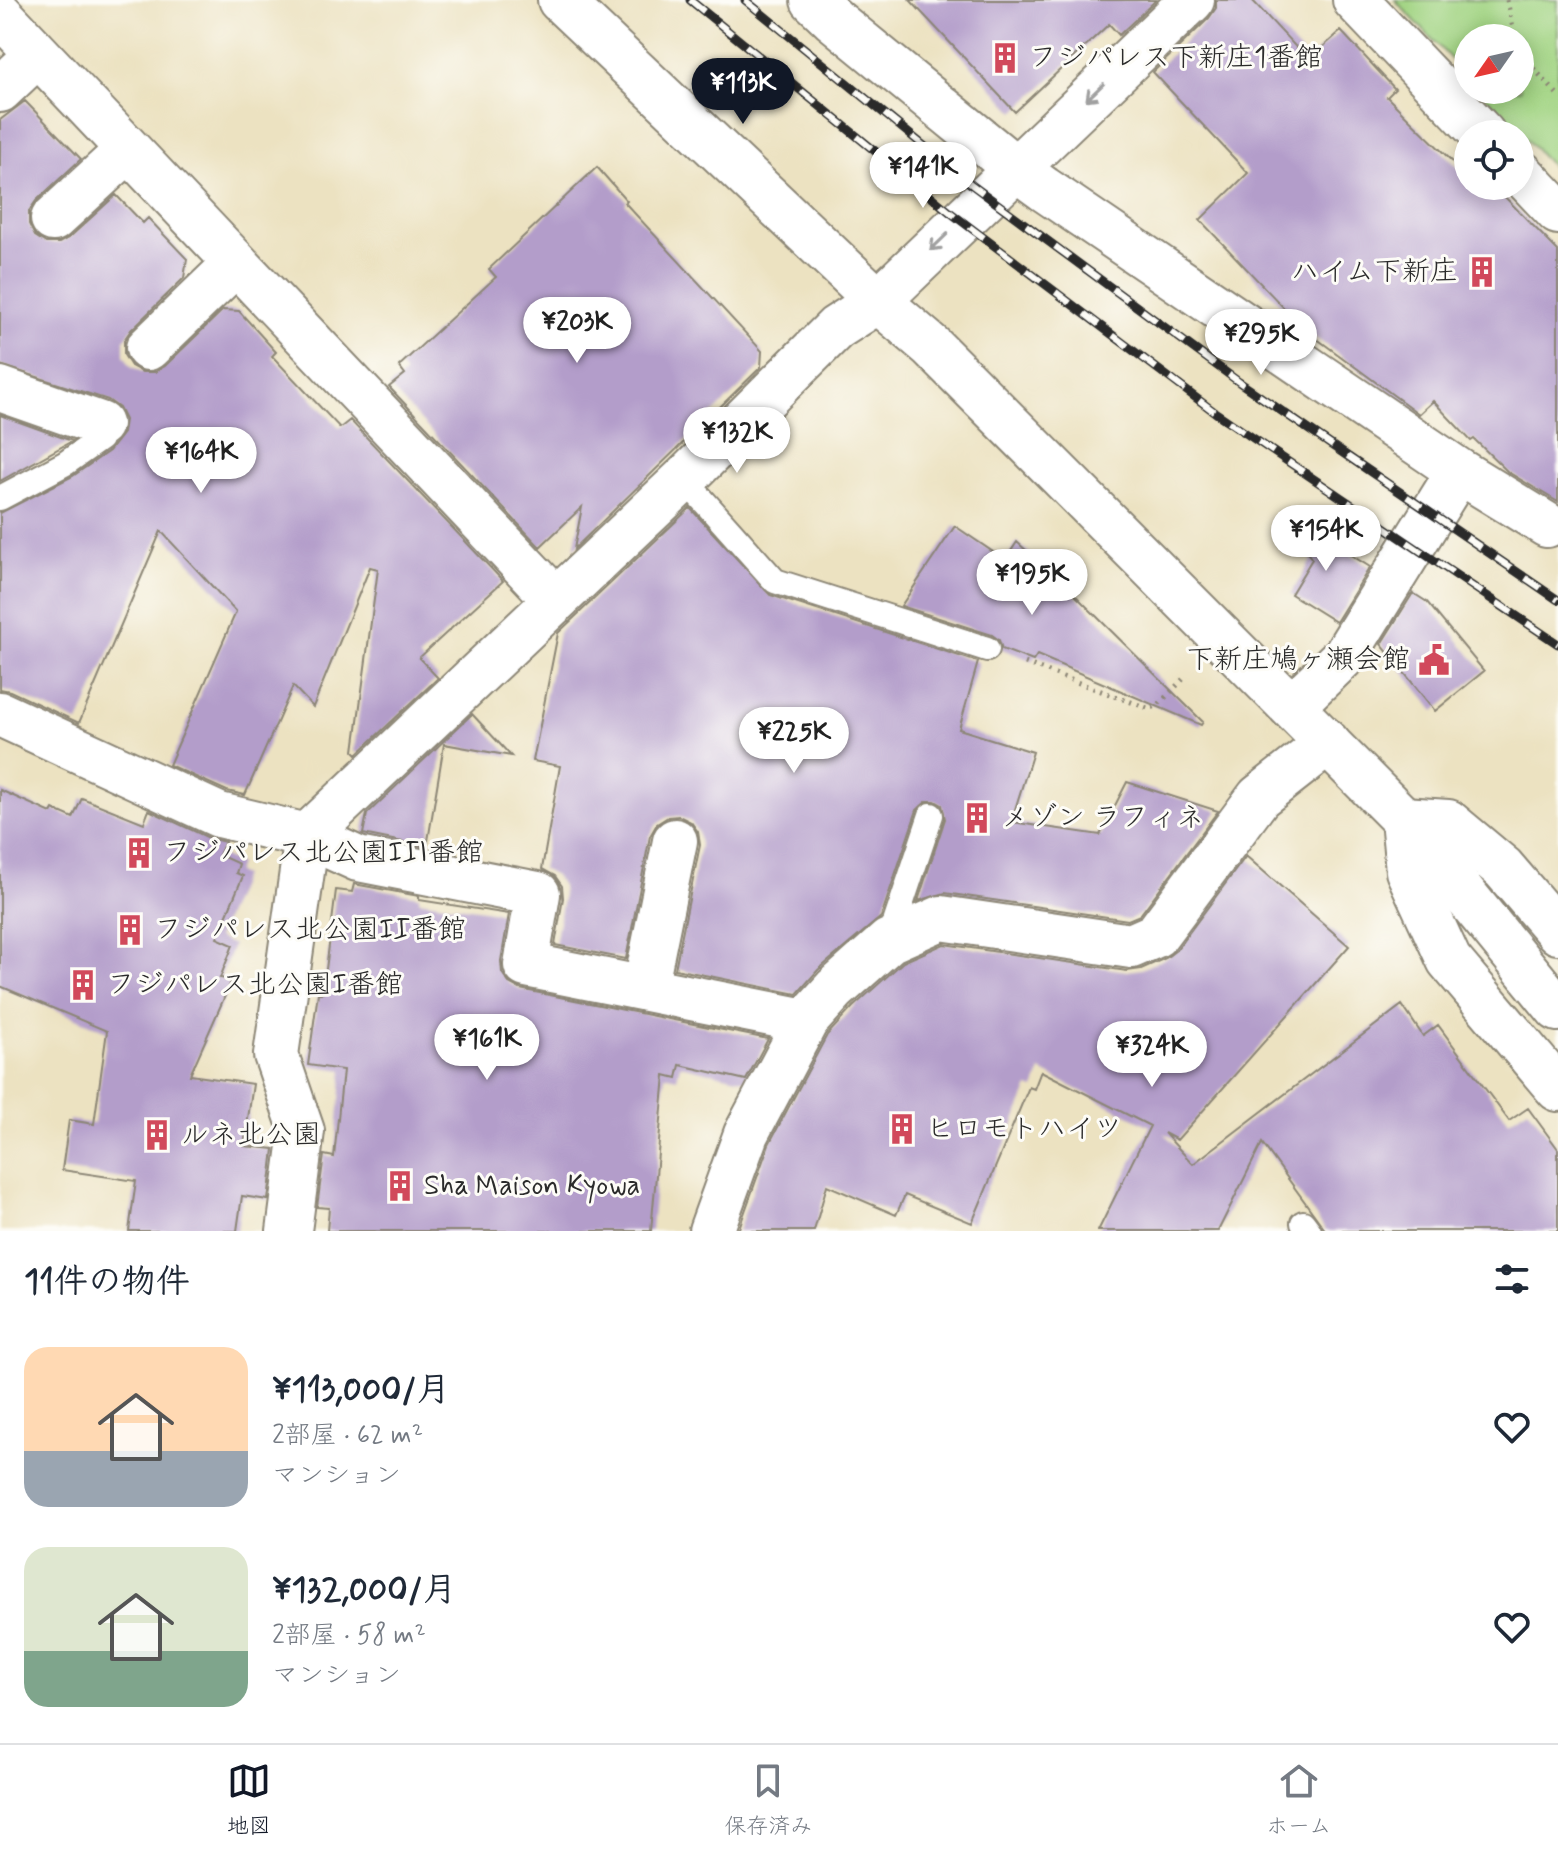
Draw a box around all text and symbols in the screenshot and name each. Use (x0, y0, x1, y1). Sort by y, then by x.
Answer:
north arrow (1454, 24, 1534, 104)
map controls (1454, 24, 1534, 200)
place label: フジパレス下新庄1番館 (1029, 40, 1323, 77)
building icon: フジパレス下新庄1番館 (988, 41, 1022, 75)
pin: ¥113K (687, 58, 799, 126)
text: ¥113K (710, 67, 776, 101)
one-way arrow (1085, 83, 1105, 102)
button: locate (1454, 120, 1534, 200)
pin: ¥141K (867, 142, 979, 210)
text: ¥141K (888, 151, 958, 185)
one-way arrow (929, 233, 949, 252)
place label: ハイム下新庄 (1291, 254, 1458, 291)
building icon: ハイム下新庄 (1465, 255, 1499, 289)
pin: ¥203K (521, 297, 633, 365)
text: ¥203K (541, 306, 613, 340)
pin: ¥295K (1205, 309, 1317, 377)
text: ¥295K (1223, 318, 1299, 352)
pin: ¥132K (681, 407, 793, 475)
text: ¥132K (701, 416, 773, 450)
pin: ¥164K (145, 427, 257, 495)
text: ¥164K (164, 436, 238, 470)
pin: ¥154K (1270, 505, 1382, 573)
text: ¥154K (1289, 514, 1363, 548)
pin: ¥195K (976, 549, 1088, 617)
text: ¥195K (995, 558, 1069, 592)
place label: 下新庄鳩ヶ瀬会館 (1186, 642, 1410, 679)
public building icon: 下新庄鳩ヶ瀬会館 (1417, 643, 1451, 677)
pin: ¥225K (738, 707, 850, 775)
text: ¥225K (757, 716, 831, 750)
place label: メゾン ラフィネ (1001, 800, 1205, 837)
building icon: メゾン ラフィネ (960, 801, 994, 835)
place label: フジパレス北公園III番館 (163, 835, 484, 872)
building icon: フジパレス北公園III番館 (122, 836, 156, 870)
place label: フジパレス北公園II番館 (154, 912, 466, 949)
building icon: フジパレス北公園II番館 (113, 913, 147, 947)
place label: フジパレス北公園I番館 (107, 967, 403, 1004)
building icon: フジパレス北公園I番館 (66, 968, 100, 1002)
pin: ¥161K (431, 1014, 543, 1082)
pin: ¥324K (1096, 1021, 1208, 1089)
text: ¥161K (452, 1023, 522, 1057)
text: ¥324K (1115, 1030, 1189, 1064)
place label: ヒロモトハイツ (926, 1111, 1122, 1148)
building icon: ヒロモトハイツ (885, 1112, 919, 1146)
place label: ルネ北公園 (181, 1117, 321, 1154)
building icon: ルネ北公園 (140, 1118, 174, 1152)
place label: Sha Maison Kyowa (424, 1168, 640, 1205)
building icon: Sha Maison Kyowa (383, 1169, 417, 1203)
icon: filters (1490, 1257, 1534, 1301)
text: 11件の物件 (24, 1260, 190, 1305)
text: ¥113,000/月 (272, 1368, 450, 1413)
icon: home (88, 1379, 184, 1475)
icon: heart (1490, 1405, 1534, 1449)
text: 2部屋 · 62 m² (272, 1419, 423, 1453)
text: マンション (272, 1459, 401, 1493)
text: ¥132,000/月 (272, 1568, 457, 1613)
icon: home (88, 1579, 184, 1675)
icon: heart (1490, 1605, 1534, 1649)
text: 2部屋 · 58 m² (272, 1619, 426, 1653)
text: マンション (272, 1659, 401, 1693)
tab: 地図 (227, 1759, 271, 1841)
tab: 保存済み (724, 1759, 812, 1841)
tab: ホーム (1266, 1759, 1331, 1841)

